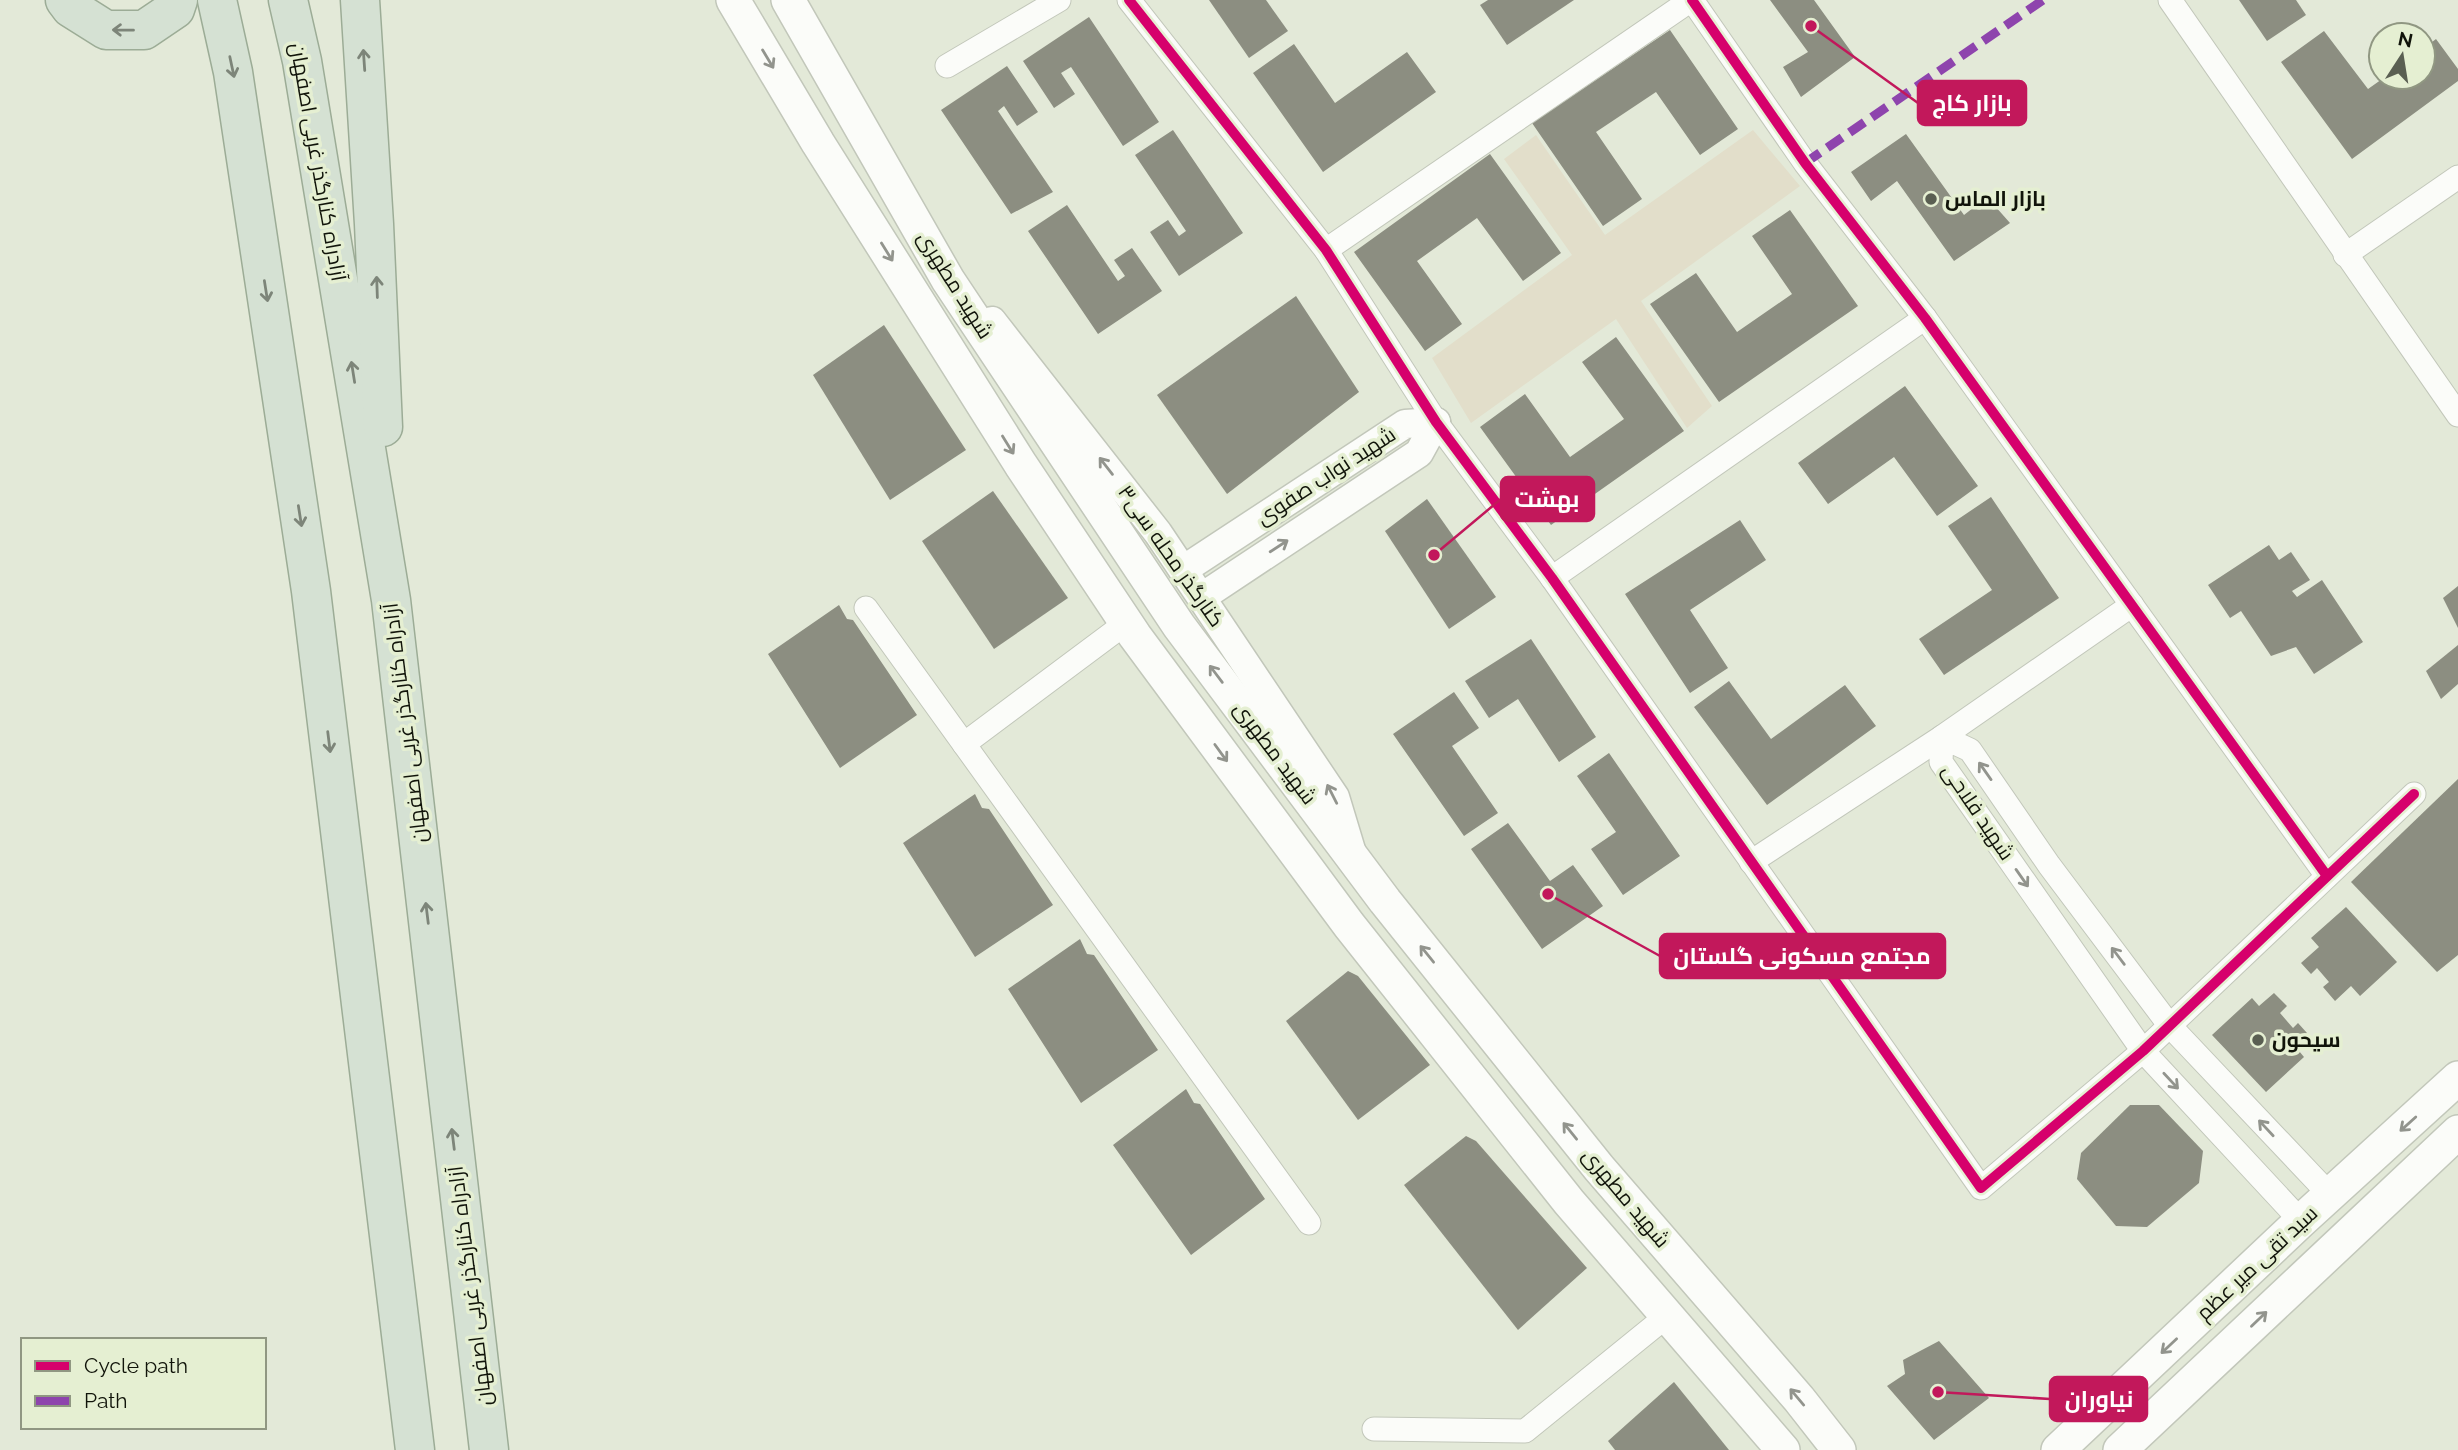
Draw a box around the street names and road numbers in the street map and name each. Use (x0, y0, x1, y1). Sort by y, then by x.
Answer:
street label: آزادراه کنارگذر غربی اصفهان (284, 41, 352, 284)
street label: شهید مطهری (912, 226, 998, 344)
street label: شهید نواب صفوی (1251, 421, 1401, 531)
street label: کنارگذر محله سی۳ (1112, 480, 1230, 632)
street label: آزادراه کنارگذر غربی اصفهان (377, 601, 433, 845)
street label: شهید مطهری (1228, 696, 1322, 810)
street label: شهید فلاحی (1936, 759, 2020, 865)
street label: شهید مطهری (1577, 1143, 1675, 1253)
street label: آزادراه کنارگذر غربی اصفهان (442, 1164, 498, 1408)
street label: سید تقی میر عظم (2191, 1200, 2324, 1327)

